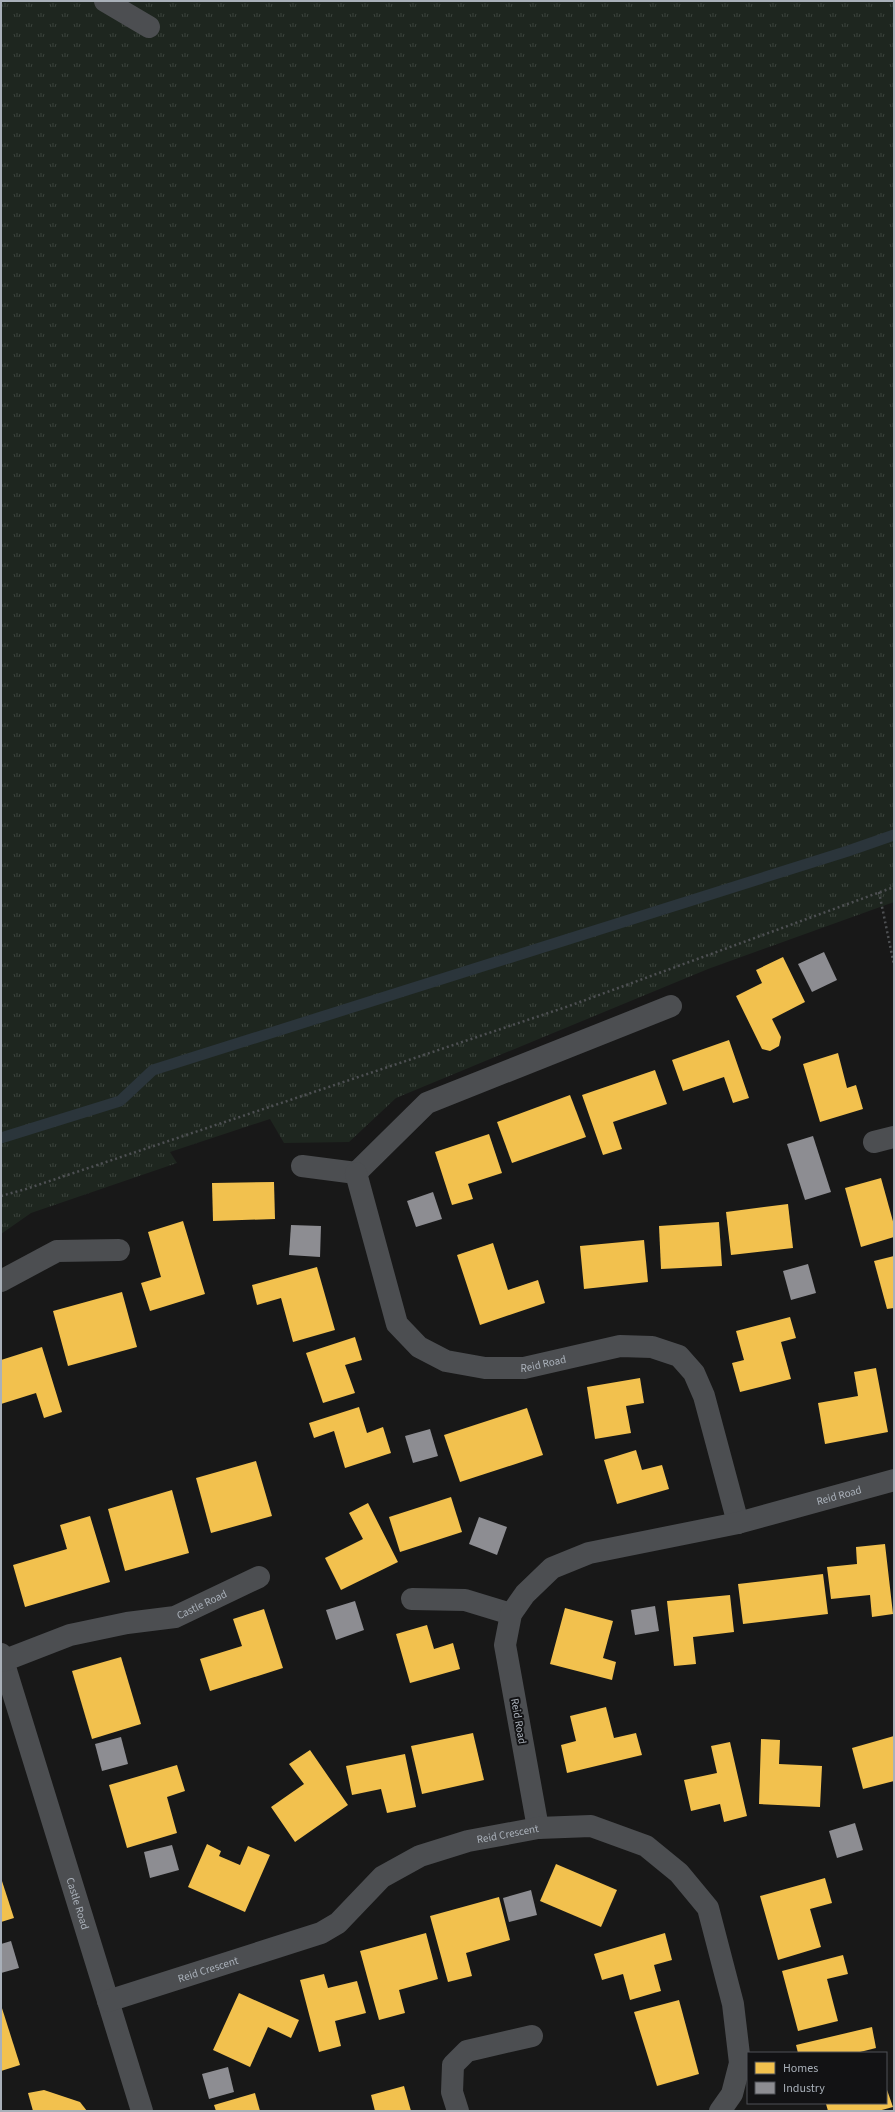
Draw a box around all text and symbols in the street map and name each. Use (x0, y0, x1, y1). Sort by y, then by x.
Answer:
street label: Reid Road (521, 1352, 568, 1376)
street label: Reid Road (815, 1482, 863, 1509)
street label: Castle Road (174, 1586, 229, 1623)
street label: Reid Road (507, 1697, 530, 1745)
street label: Reid Crescent (476, 1821, 540, 1847)
street label: Castle Road (62, 1876, 93, 1932)
street label: Reid Crescent (176, 1953, 241, 1986)
legend (747, 2052, 887, 2104)
text: Homes (783, 2060, 818, 2077)
text: Industry (783, 2080, 825, 2097)

